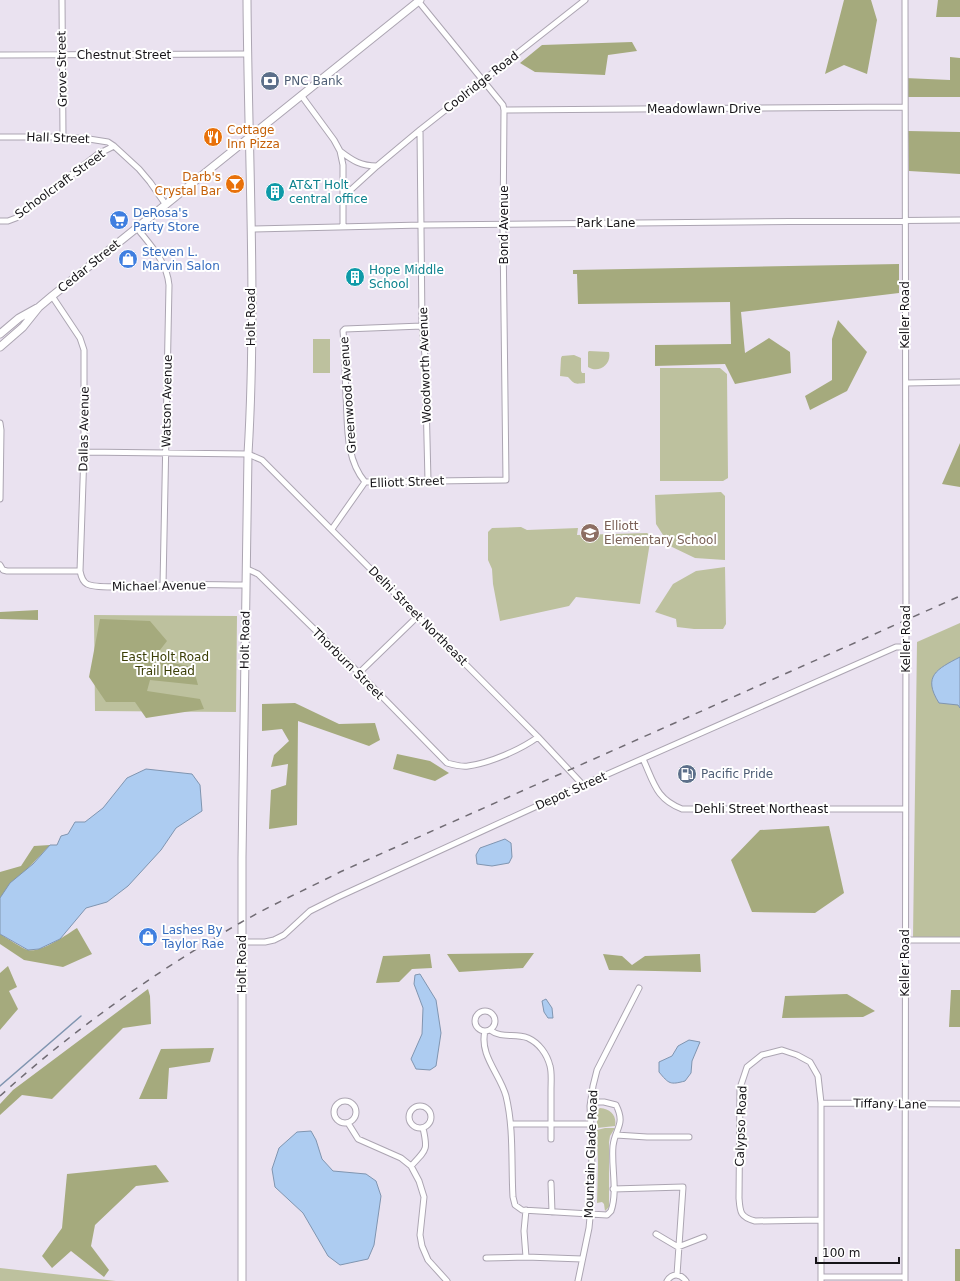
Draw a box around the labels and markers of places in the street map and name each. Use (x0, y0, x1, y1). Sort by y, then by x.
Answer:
bank icon: PNC Bank (259, 70, 281, 92)
place label: PNC Bank (284, 74, 343, 88)
place label: Cottage Inn Pizza (227, 123, 280, 151)
restaurant icon: Cottage Inn Pizza (202, 126, 224, 148)
place label: Darb's Crystal Bar (155, 170, 221, 198)
bar icon: Darb's Crystal Bar (224, 173, 246, 195)
place label: AT&T Holt central office (289, 178, 368, 206)
building icon: AT&T Holt central office (264, 181, 286, 203)
place label: DeRosa's Party Store (133, 206, 199, 234)
supermarket icon: DeRosa's Party Store (108, 209, 130, 231)
place label: Steven L. Marvin Salon (142, 245, 220, 273)
shop icon: Steven L. Marvin Salon (117, 248, 139, 270)
place label: Hope Middle School (369, 263, 444, 291)
building icon: Hope Middle School (344, 266, 366, 288)
place label: Elliott Elementary School (604, 519, 717, 547)
school or university icon: Elliott Elementary School (579, 522, 601, 544)
fuel station icon: Pacific Pride (676, 763, 698, 785)
place label: Pacific Pride (701, 767, 773, 781)
place label: Lashes By Taylor Rae (161, 923, 224, 951)
shop icon: Lashes By Taylor Rae (137, 926, 159, 948)

